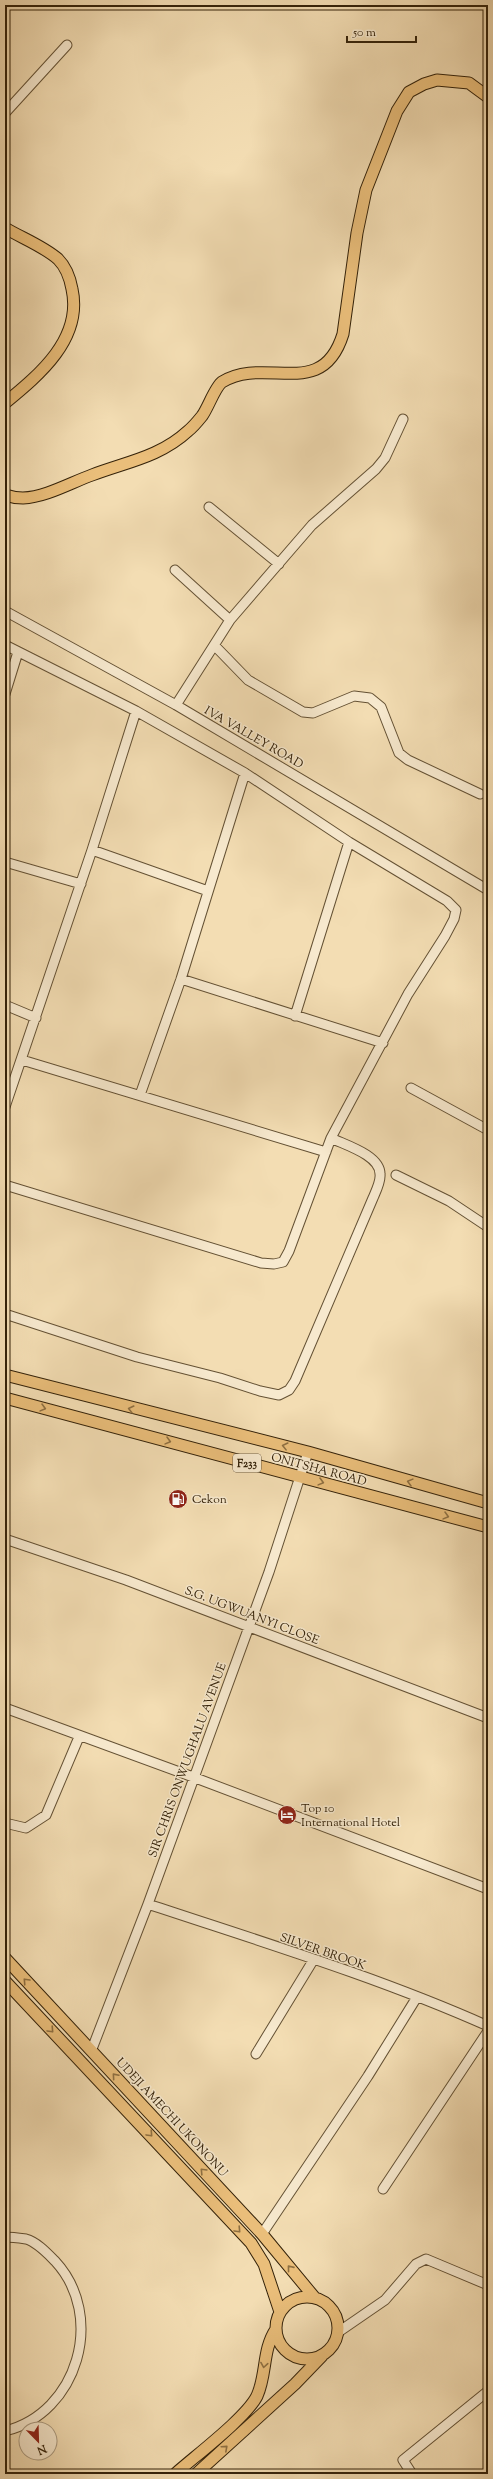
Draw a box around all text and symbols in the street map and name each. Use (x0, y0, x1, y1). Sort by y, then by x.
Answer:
scale bar (347, 18, 416, 44)
text: 50 m (352, 24, 376, 42)
street label: IVA VALLEY ROAD (201, 702, 306, 774)
one-way arrow (39, 1403, 46, 1412)
one-way arrow (128, 1405, 135, 1413)
one-way arrow (165, 1436, 172, 1445)
one-way arrow (282, 1443, 288, 1451)
street label: ONITSHA ROAD (269, 1449, 368, 1491)
road number: F233 (233, 1454, 261, 1472)
one-way arrow (317, 1477, 324, 1486)
one-way arrow (407, 1478, 414, 1487)
fuel station icon: Cekon (167, 1488, 189, 1510)
place label: Cekon (192, 1491, 227, 1509)
one-way arrow (443, 1511, 450, 1520)
street label: S.G. UGWUANYI CLOSE (182, 1582, 322, 1650)
street label: SIR CHRIS ONWUGHALU AVENUE (144, 1660, 232, 1860)
place label: Top 10 International Hotel (301, 1800, 401, 1832)
hotel icon: Top 10 International Hotel (276, 1804, 298, 1826)
street label: SILVER BROOK (277, 1929, 368, 1975)
one-way arrow (23, 1978, 31, 1986)
one-way arrow (46, 2025, 53, 2032)
street label: UDEJI AMECHI UKONONU (111, 2054, 232, 2181)
one-way arrow (112, 2073, 119, 2081)
one-way arrow (145, 2129, 153, 2137)
one-way arrow (201, 2168, 208, 2176)
one-way arrow (233, 2225, 240, 2232)
one-way arrow (288, 2265, 295, 2272)
one-way arrow (260, 2362, 269, 2368)
north arrow (18, 2421, 58, 2461)
text: N (34, 2440, 50, 2458)
one-way arrow (220, 2446, 227, 2453)

